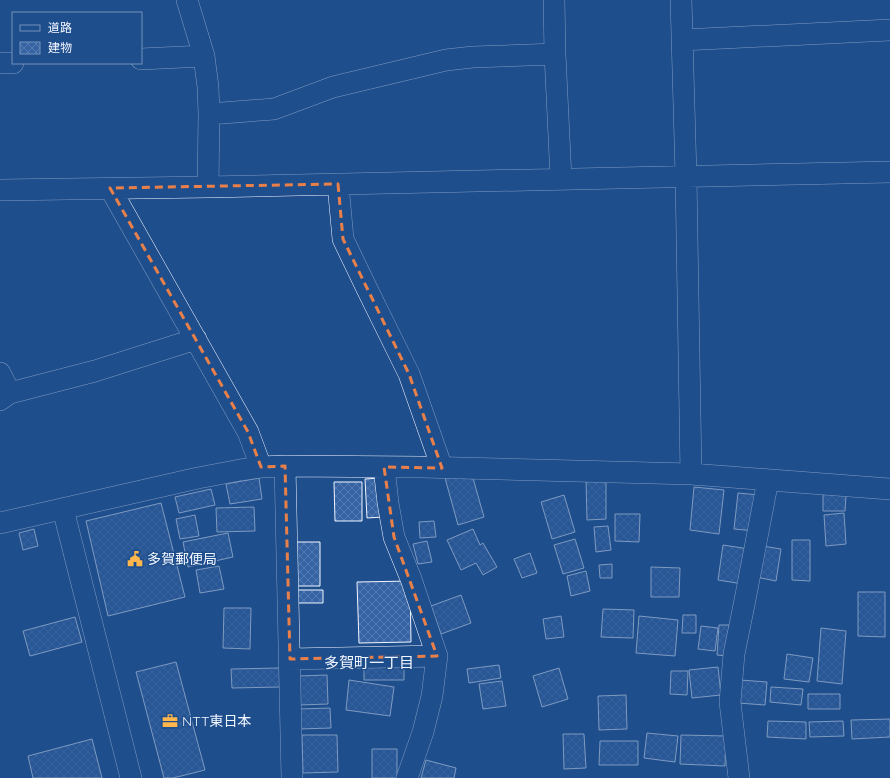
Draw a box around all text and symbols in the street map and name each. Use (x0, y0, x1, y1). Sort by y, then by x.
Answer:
legend (12, 12, 142, 64)
text: 道路 (48, 20, 72, 35)
text: 建物 (48, 40, 72, 55)
public building icon: 多賀郵便局 (126, 550, 144, 568)
place label: 多賀郵便局 (147, 550, 217, 568)
district label: 多賀町一丁目 (324, 653, 414, 672)
office icon: NTT東日本 (161, 712, 179, 730)
place label: NTT東日本 (182, 712, 252, 730)

